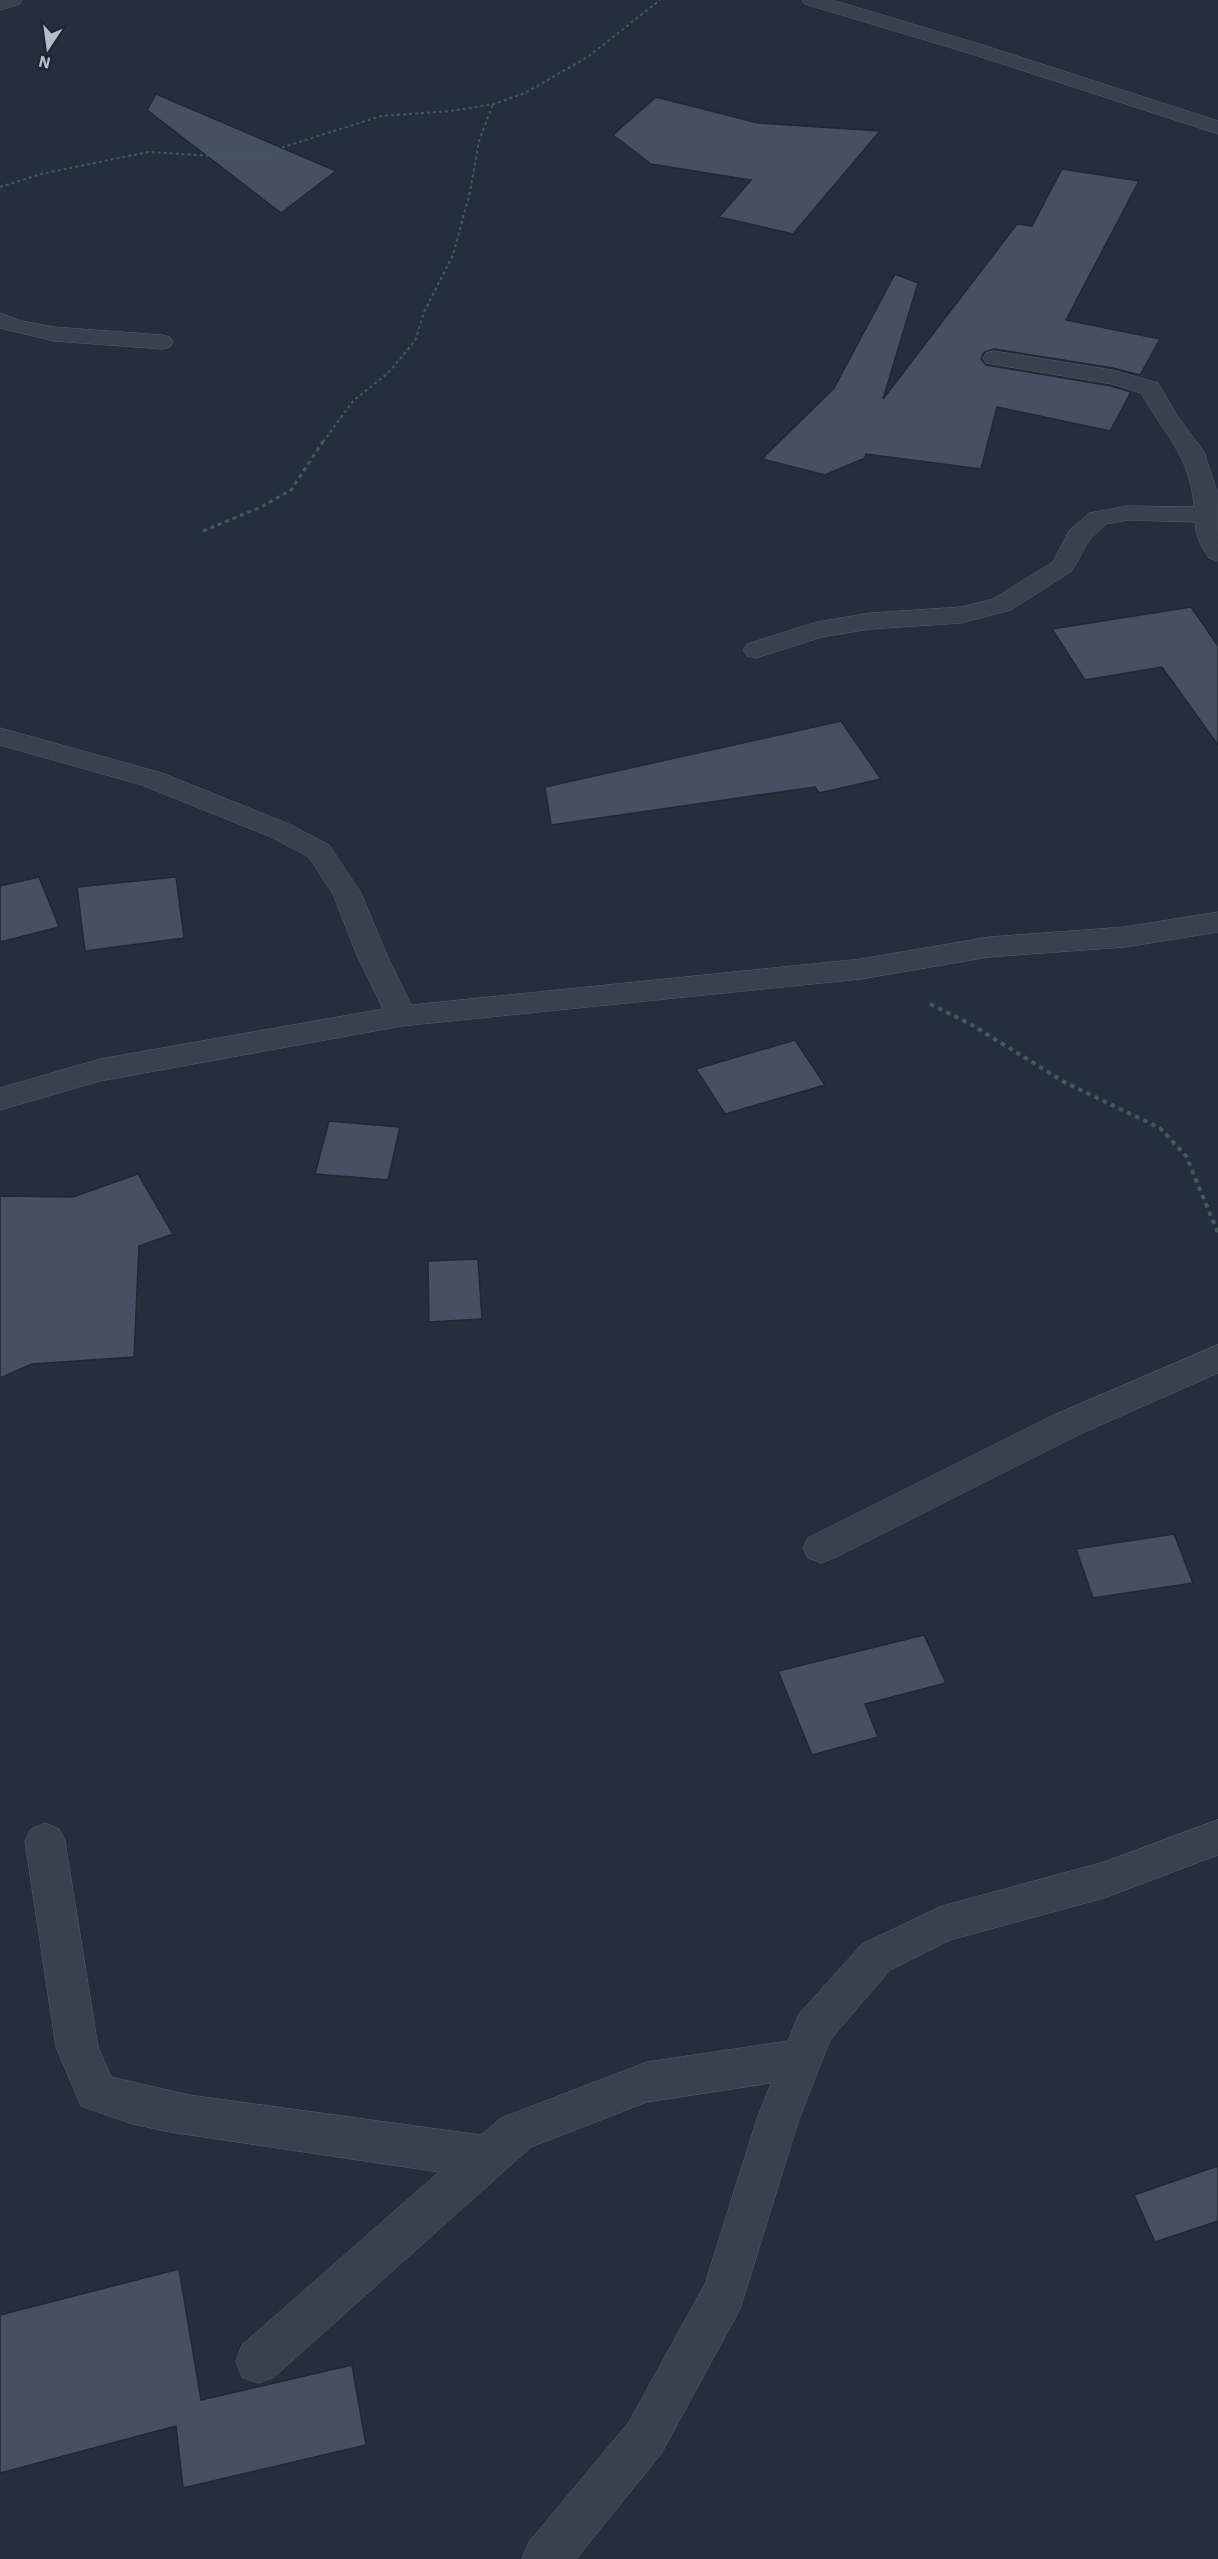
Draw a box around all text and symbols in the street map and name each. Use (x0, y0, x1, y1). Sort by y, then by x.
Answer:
north arrow (18, 18, 78, 78)
text: N (37, 52, 53, 74)

